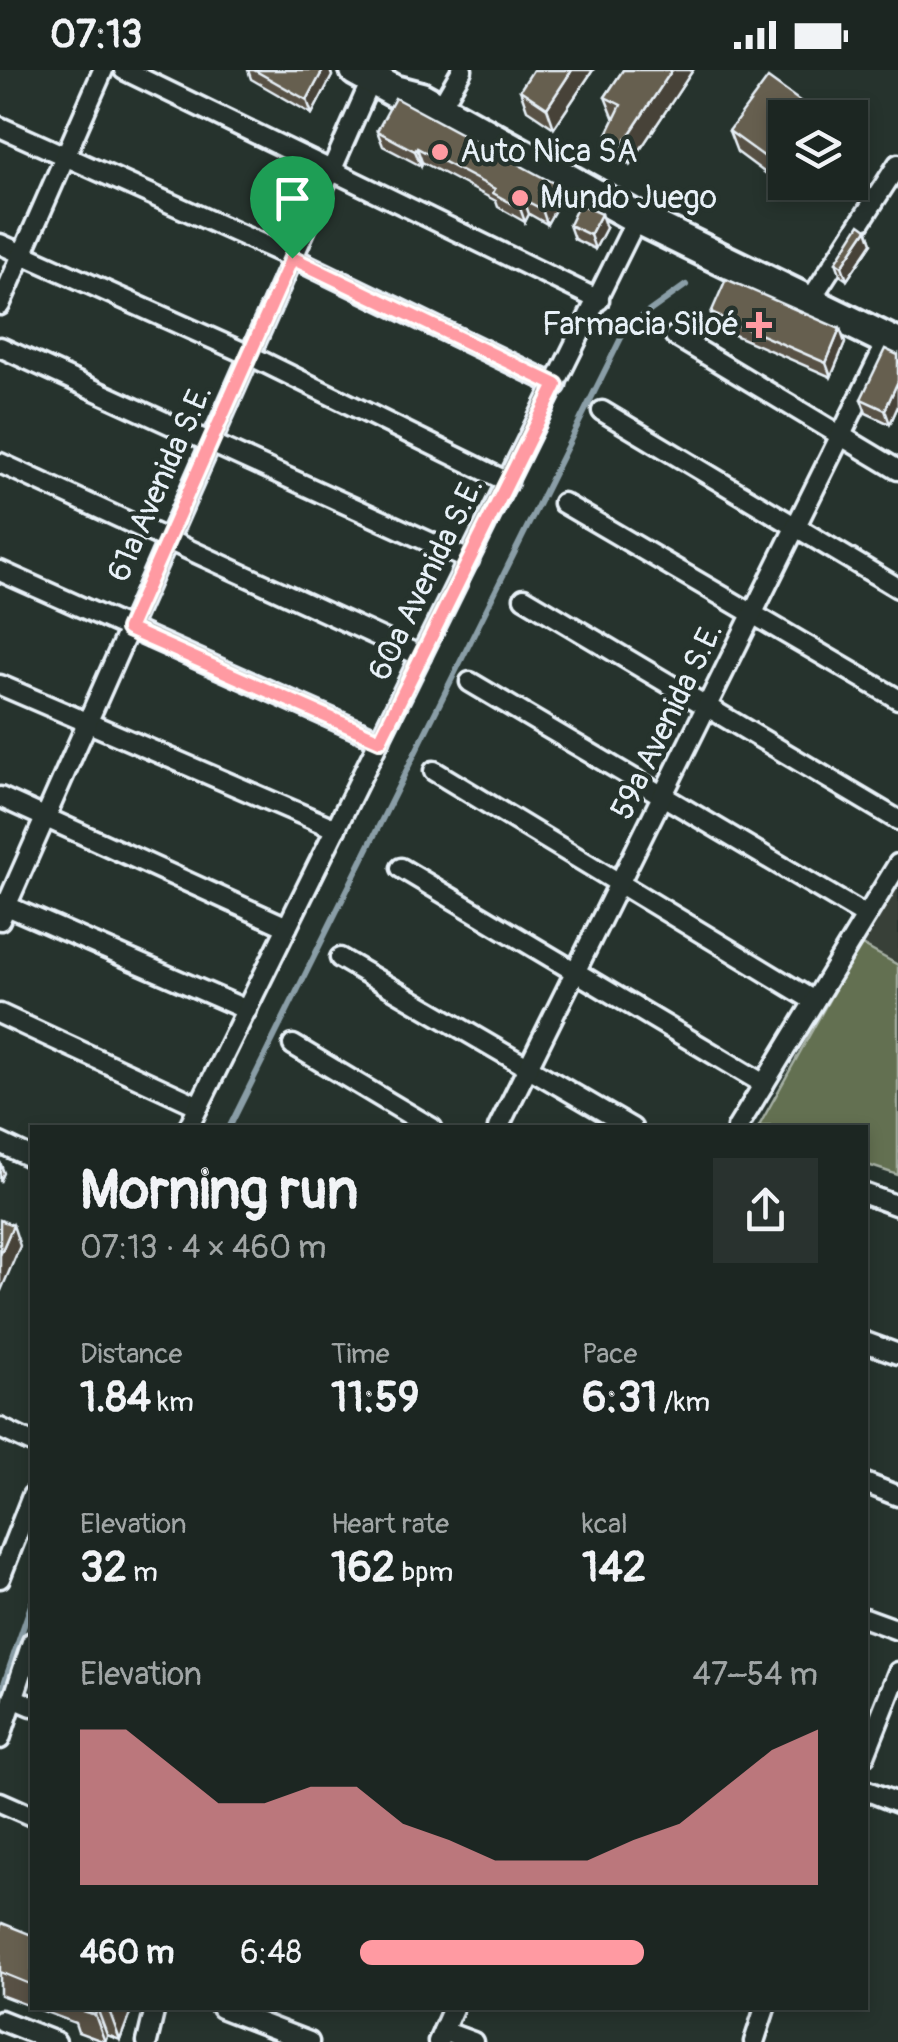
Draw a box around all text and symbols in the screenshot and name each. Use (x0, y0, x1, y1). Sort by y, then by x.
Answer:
text: 07:13 (50, 11, 142, 59)
map controls (768, 100, 868, 200)
button: layers (768, 100, 868, 200)
place label: Auto Nica SA (460, 132, 637, 172)
marker: Auto Nica SA (429, 141, 451, 163)
pin (250, 156, 335, 259)
icon: arrive (265, 171, 320, 226)
place label: Mundo Juego (540, 178, 717, 218)
marker: Mundo Juego (509, 187, 531, 209)
place label: Farmacia Siloé (542, 305, 739, 345)
marker: Farmacia Siloé (748, 314, 770, 336)
street label: 61a Avenida S.E. (99, 378, 221, 588)
street label: 60a Avenida S.E. (360, 471, 492, 687)
street label: 59a Avenida S.E. (602, 616, 732, 826)
text: Morning run (80, 1156, 358, 1225)
button: share (713, 1158, 818, 1263)
text: 07:13 · 4 × 460 m (80, 1228, 326, 1268)
text: Distance (80, 1337, 182, 1372)
text: Time (331, 1337, 390, 1372)
text: Pace (582, 1337, 637, 1372)
text: 1.84 (80, 1372, 151, 1424)
text: 11:59 (331, 1372, 419, 1424)
text: 6:31 (582, 1372, 658, 1424)
text: km (151, 1385, 194, 1420)
text: /km (658, 1385, 710, 1420)
text: Elevation (80, 1507, 187, 1542)
text: Heart rate (331, 1507, 449, 1542)
text: kcal (582, 1507, 628, 1542)
text: 32 (80, 1542, 127, 1594)
text: 162 (331, 1542, 395, 1594)
text: 142 (582, 1542, 646, 1594)
text: m (127, 1555, 158, 1590)
text: bpm (395, 1555, 453, 1590)
text: Elevation (80, 1655, 202, 1695)
text: 47–54 m (692, 1655, 818, 1695)
text: 460 m (80, 1933, 174, 1973)
text: 6:48 (240, 1933, 302, 1973)

